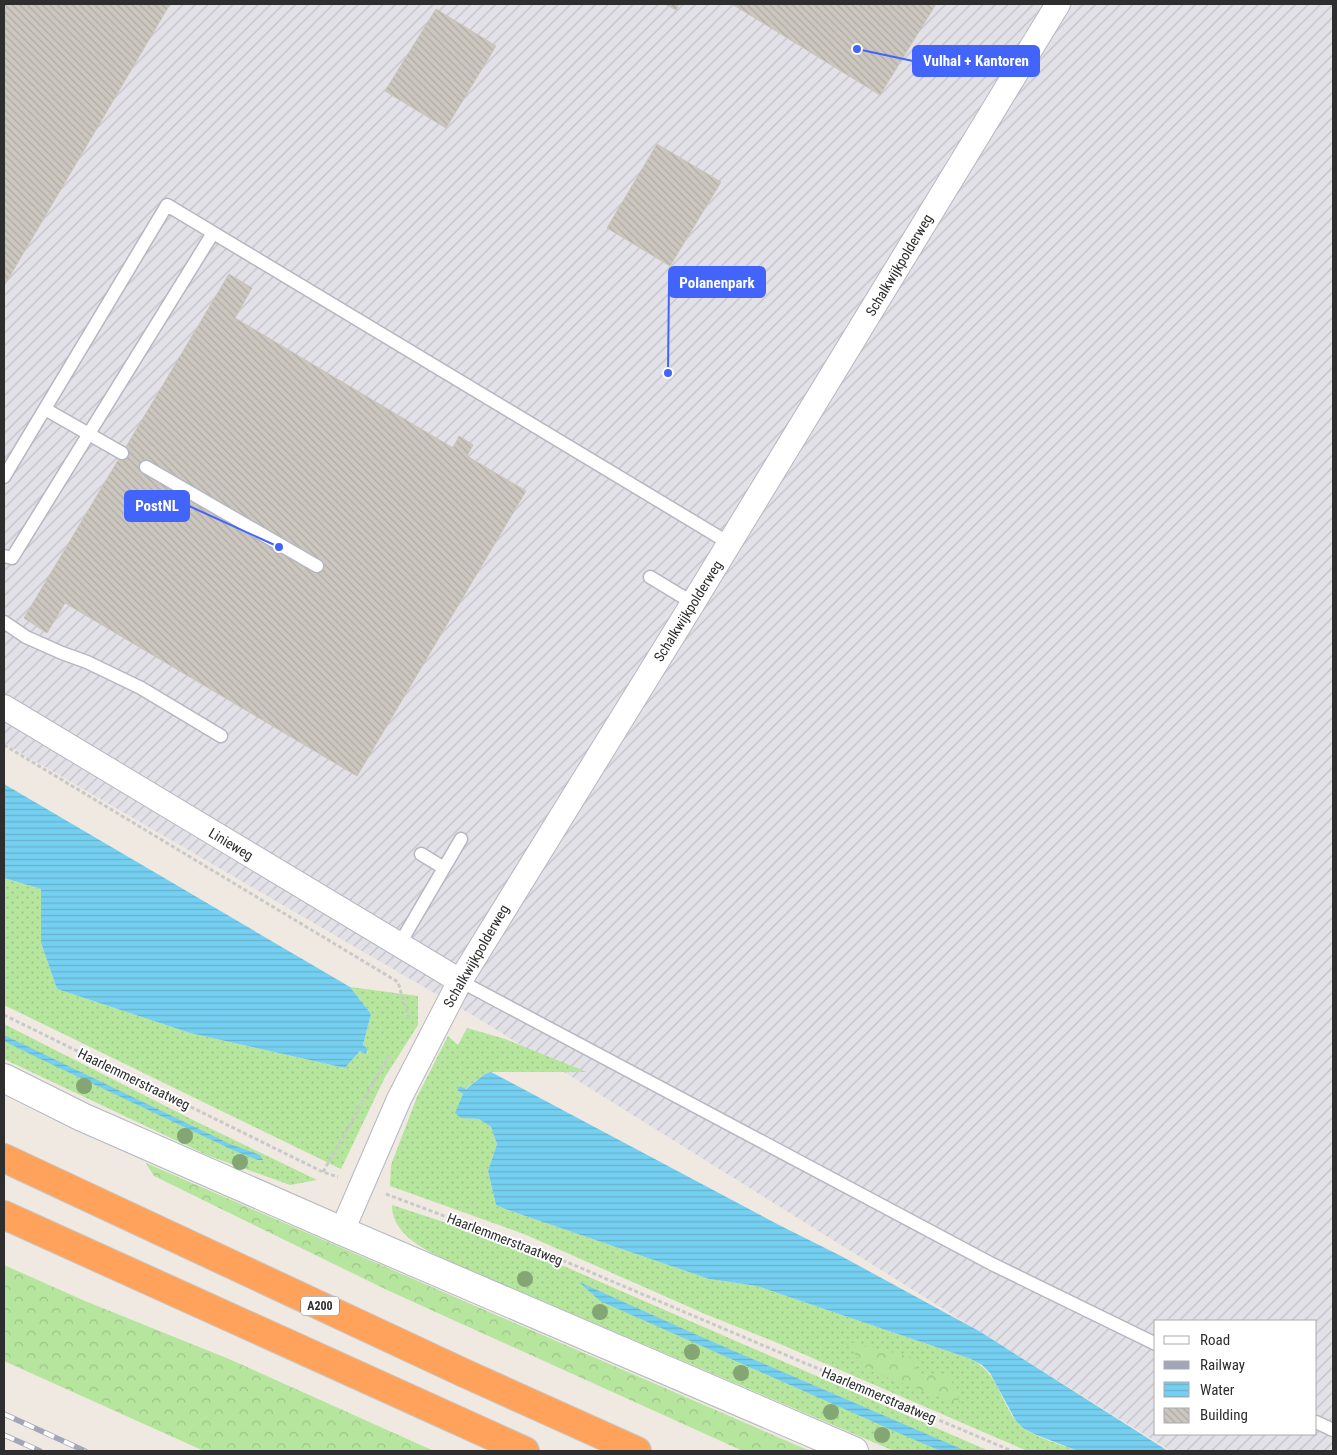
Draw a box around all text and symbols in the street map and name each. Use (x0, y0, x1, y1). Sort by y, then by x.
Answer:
callout: Vulhal + Kantoren (913, 46, 1039, 76)
text: Vulhal + Kantoren (923, 52, 1029, 70)
street label: Schalkwijkpolderweg (862, 211, 936, 319)
callout: Polanenpark (669, 267, 765, 297)
text: Polanenpark (679, 274, 755, 292)
callout: PostNL (125, 491, 189, 521)
text: PostNL (135, 497, 179, 515)
street label: Schalkwijkpolderweg (650, 558, 726, 664)
street label: Linieweg (206, 825, 256, 863)
street label: Schalkwijkpolderweg (440, 902, 512, 1010)
street label: Haarlemmerstraatweg (75, 1045, 193, 1113)
street label: Haarlemmerstraatweg (445, 1210, 565, 1268)
road number: A200 (301, 1296, 339, 1315)
legend (1154, 1320, 1317, 1435)
text: Road (1200, 1331, 1230, 1349)
text: Railway (1200, 1356, 1245, 1374)
street label: Haarlemmerstraatweg (819, 1364, 939, 1426)
text: Water (1200, 1381, 1235, 1399)
text: Building (1200, 1406, 1248, 1424)

